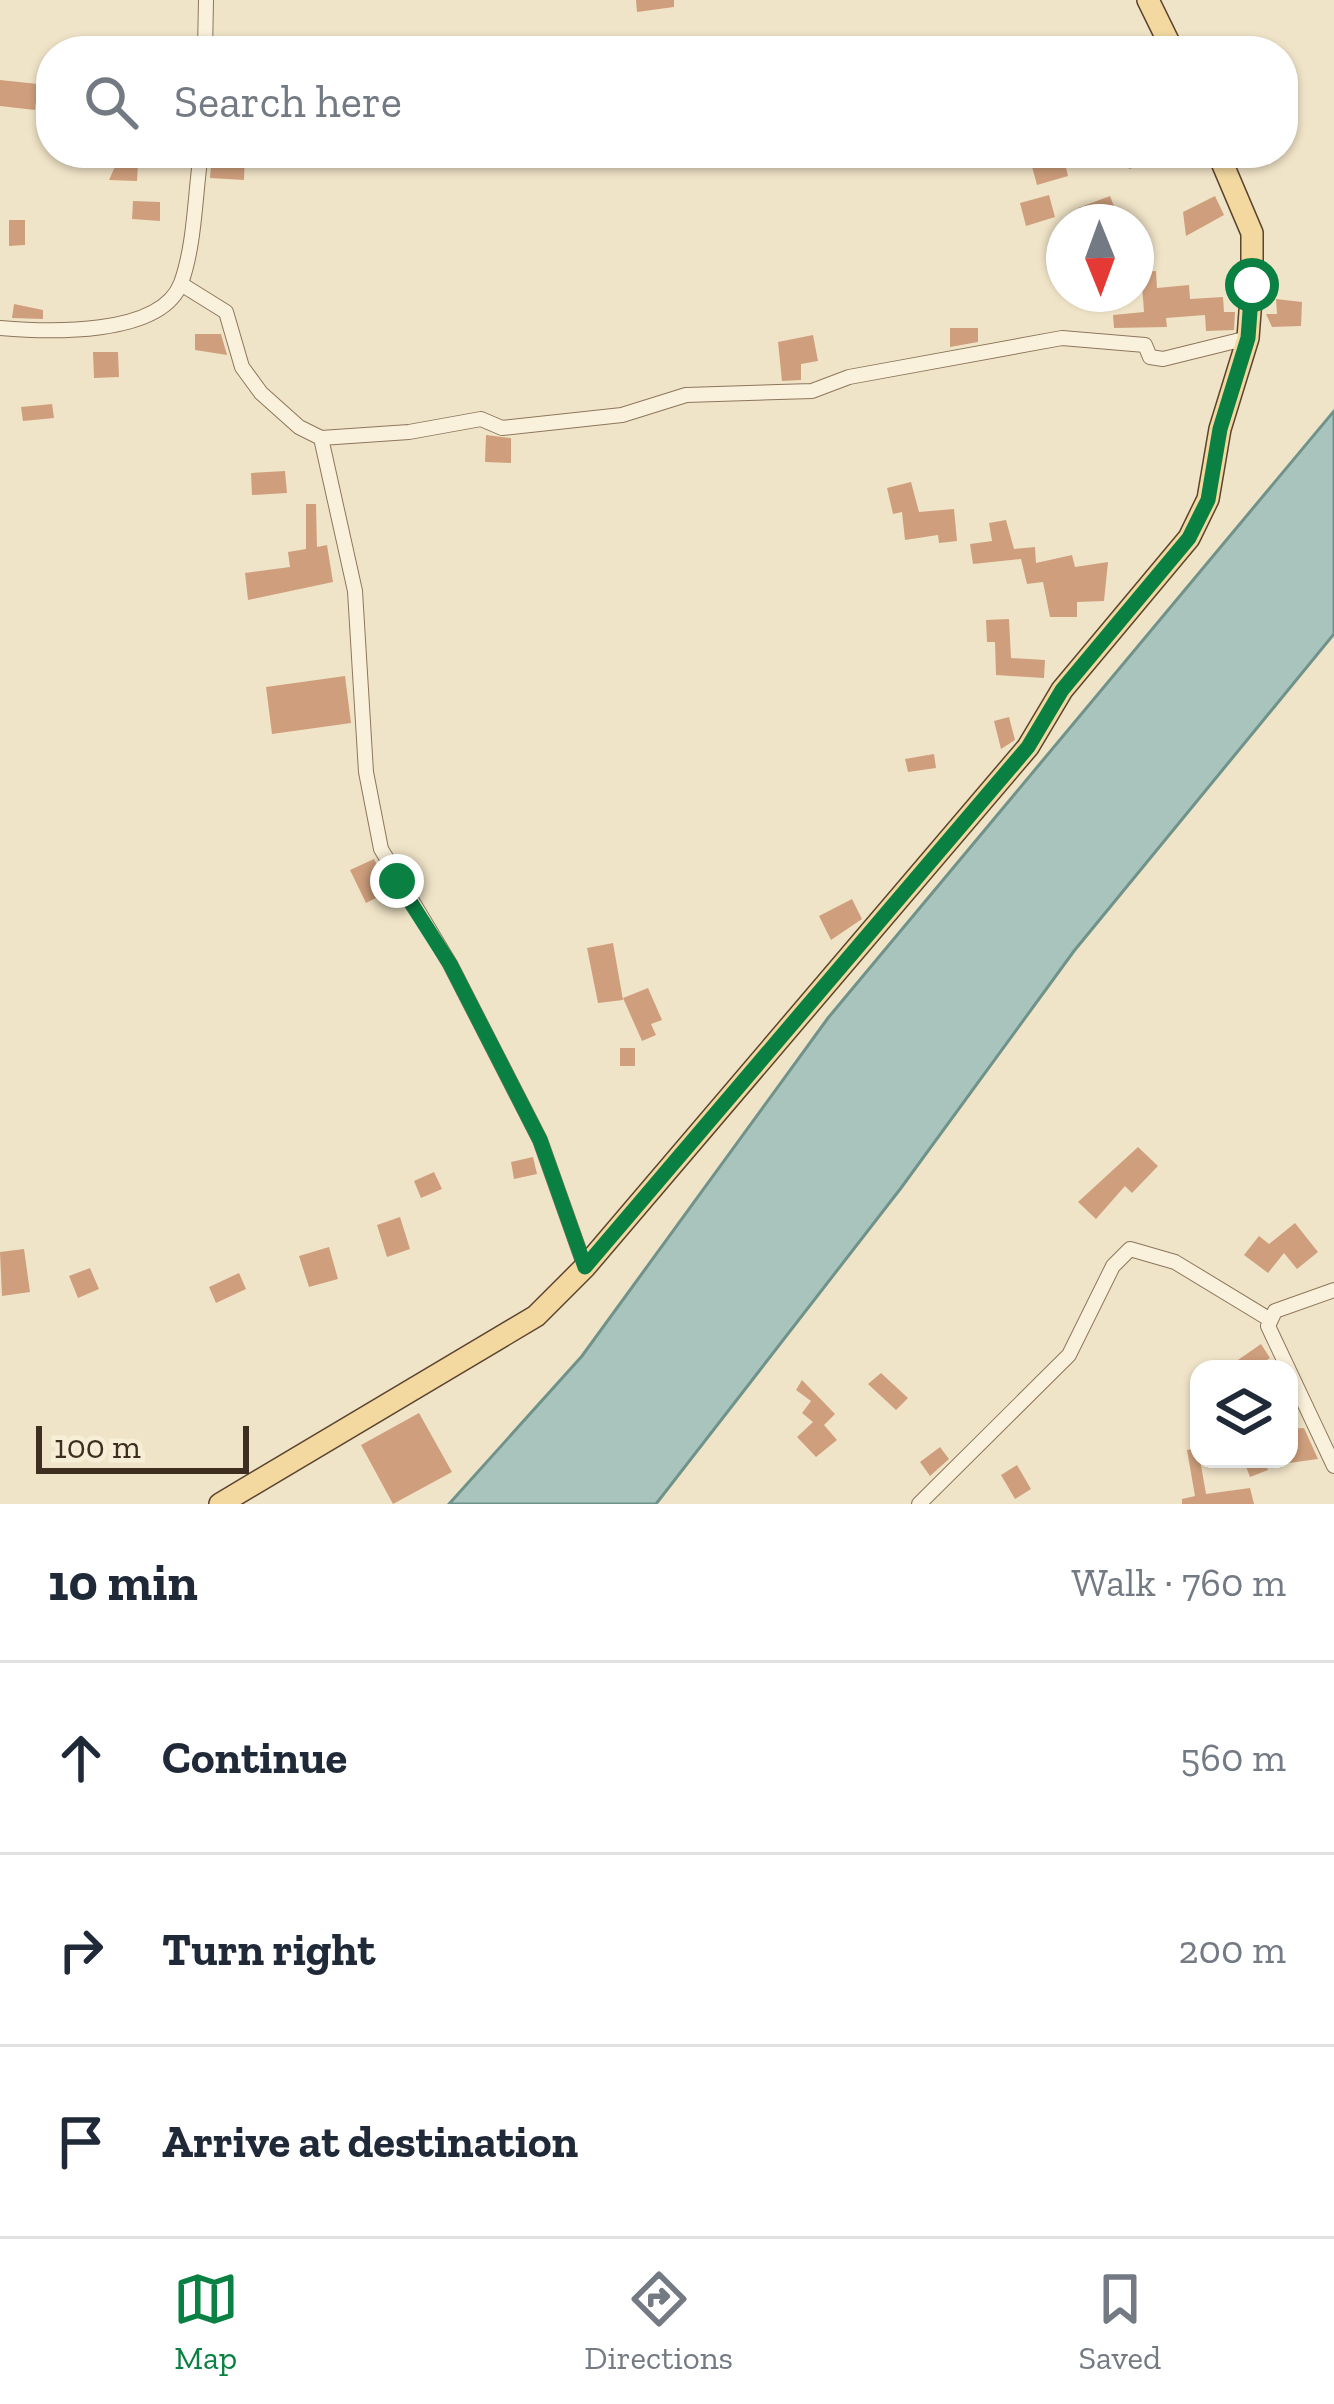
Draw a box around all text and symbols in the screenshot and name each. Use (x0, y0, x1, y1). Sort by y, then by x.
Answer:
search box (36, 36, 1298, 168)
icon: search (78, 69, 144, 135)
text: Search here (174, 75, 402, 129)
north arrow (1046, 204, 1154, 312)
route start (1225, 258, 1279, 312)
route end (370, 854, 424, 908)
map controls (1190, 1360, 1298, 1468)
button: layers (1190, 1360, 1298, 1468)
scale bar (36, 1420, 249, 1473)
text: 100 m (54, 1427, 141, 1466)
text: 10 min (48, 1552, 198, 1613)
text: Walk · 760 m (1071, 1559, 1286, 1606)
icon: ahead (48, 1725, 114, 1791)
text: Continue (162, 1731, 347, 1785)
text: 560 m (1180, 1734, 1286, 1781)
icon: right (48, 1917, 114, 1983)
text: Turn right (162, 1923, 375, 1977)
text: 200 m (1178, 1926, 1286, 1973)
icon: arrive (48, 2109, 114, 2175)
text: Arrive at destination (162, 2115, 578, 2169)
tab: Map (173, 2266, 239, 2377)
tab: Directions (584, 2266, 733, 2377)
tab: Saved (1079, 2266, 1161, 2377)

